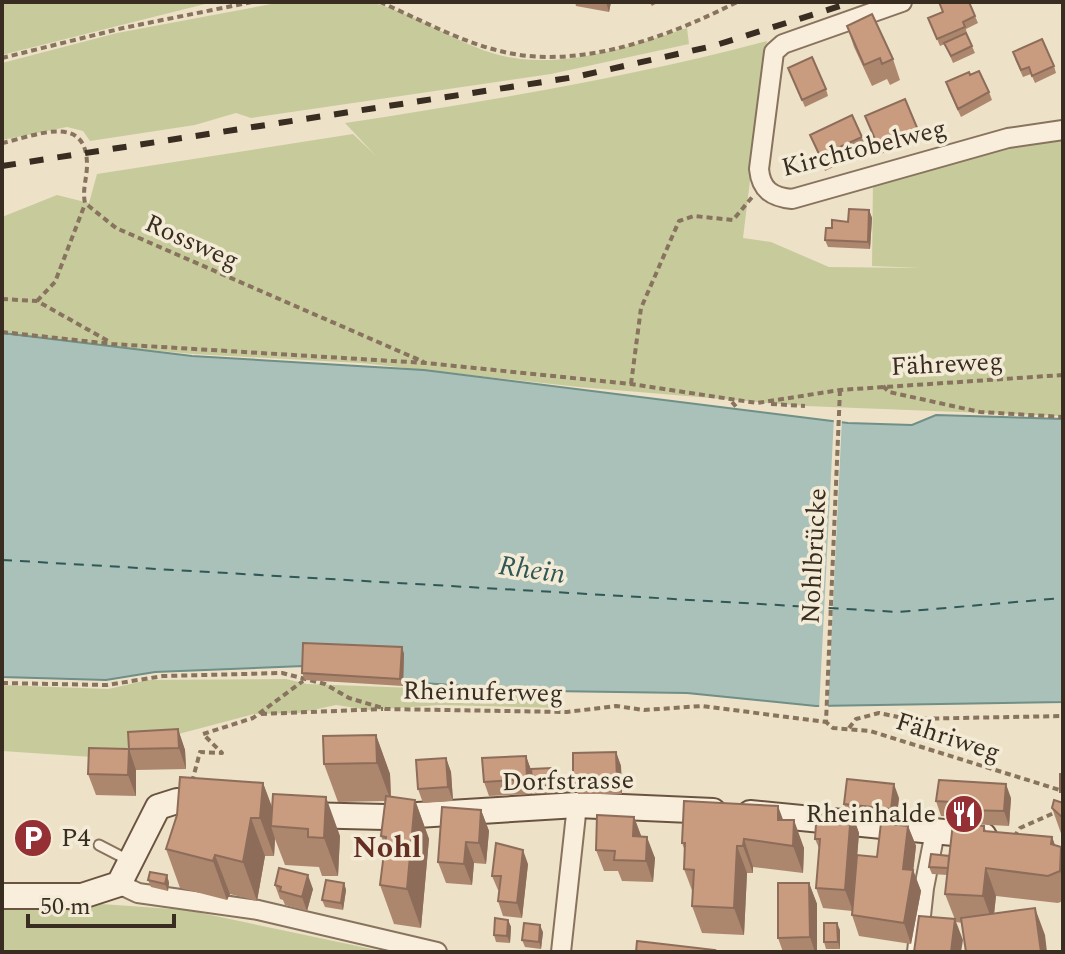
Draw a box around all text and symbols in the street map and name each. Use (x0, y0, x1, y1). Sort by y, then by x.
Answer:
street label: Kirchtobelweg (777, 108, 951, 188)
street label: Rossweg (138, 203, 246, 281)
street label: Fähreweg (890, 341, 1004, 387)
street label: Nohlbrücke (790, 487, 838, 625)
water label: Rhein (496, 544, 568, 596)
street label: Rheinuferweg (402, 671, 564, 713)
street label: Fähriweg (890, 701, 1006, 773)
street label: Dorfstrasse (502, 760, 634, 802)
restaurant icon: Rheinhalde (943, 793, 985, 835)
place label: Rheinhalde (805, 794, 936, 834)
parking icon: P4 (12, 817, 54, 859)
place label: P4 (61, 818, 91, 858)
district label: Nohl (352, 825, 422, 871)
scale bar (28, 878, 174, 928)
text: 50 m (40, 889, 91, 925)

